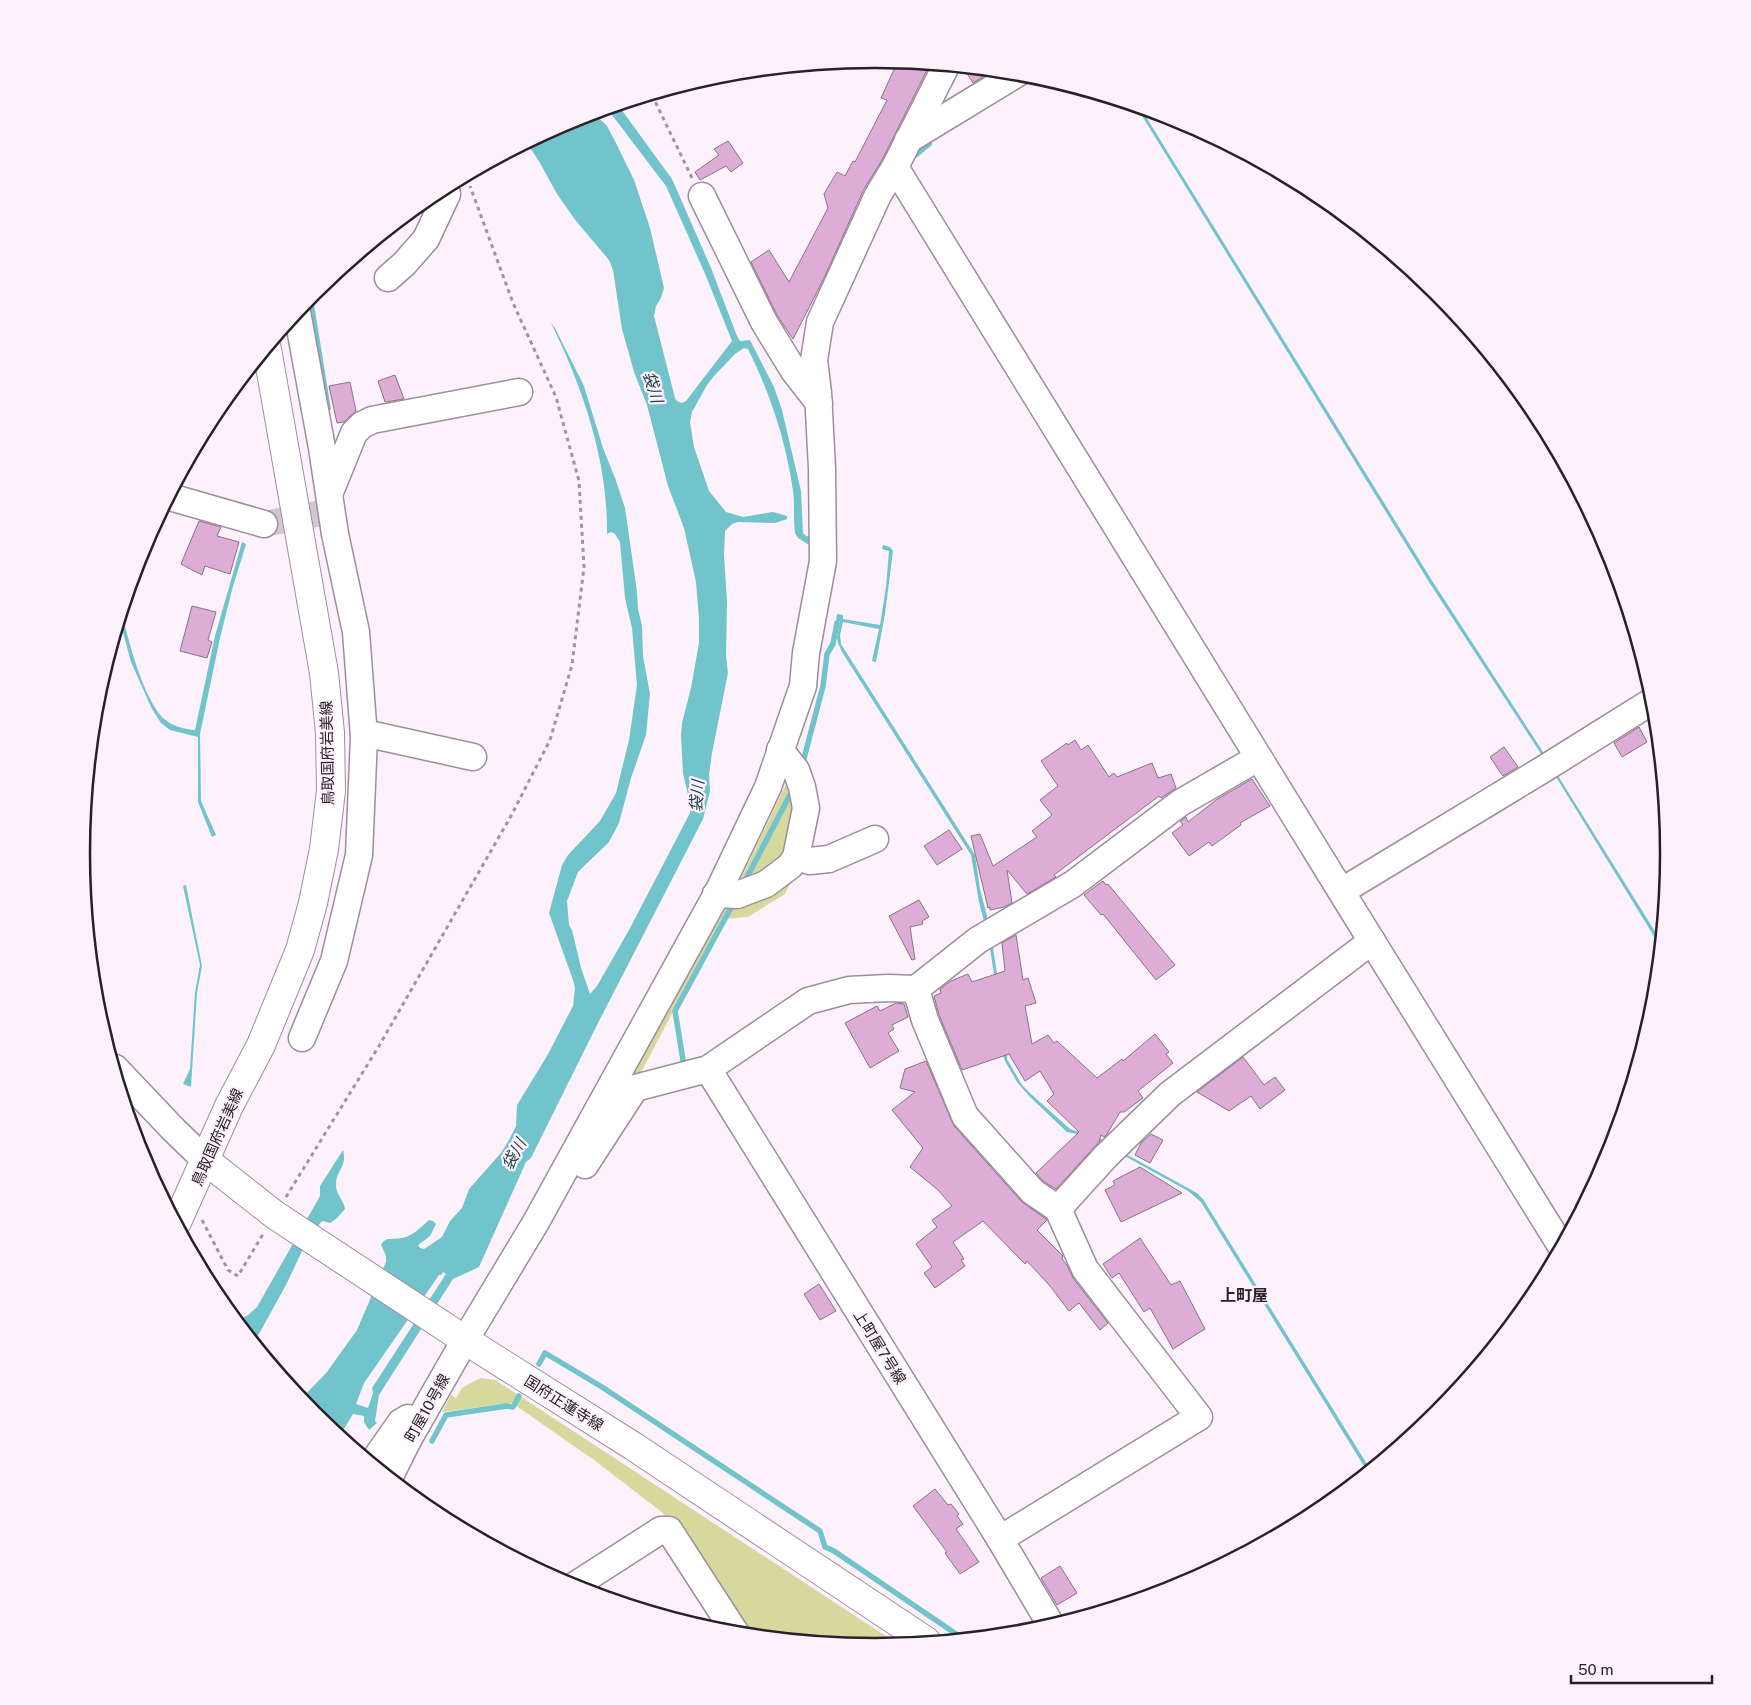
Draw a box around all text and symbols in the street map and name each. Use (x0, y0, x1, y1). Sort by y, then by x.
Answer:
water label: 袋川 (639, 369, 667, 407)
street label: 鳥取国府岩美線 (318, 700, 336, 806)
water label: 袋川 (686, 777, 708, 813)
street label: 鳥取国府岩美線 (188, 1086, 246, 1188)
water label: 袋川 (498, 1134, 531, 1173)
district label: 上町屋 (1220, 1286, 1268, 1305)
street label: 上町屋7号線 (851, 1307, 909, 1387)
street label: 町屋10号線 (401, 1371, 453, 1445)
street label: 国府正蓮寺線 (521, 1372, 607, 1434)
scale bar (1571, 1652, 1712, 1684)
text: 50 m (1578, 1661, 1613, 1678)

